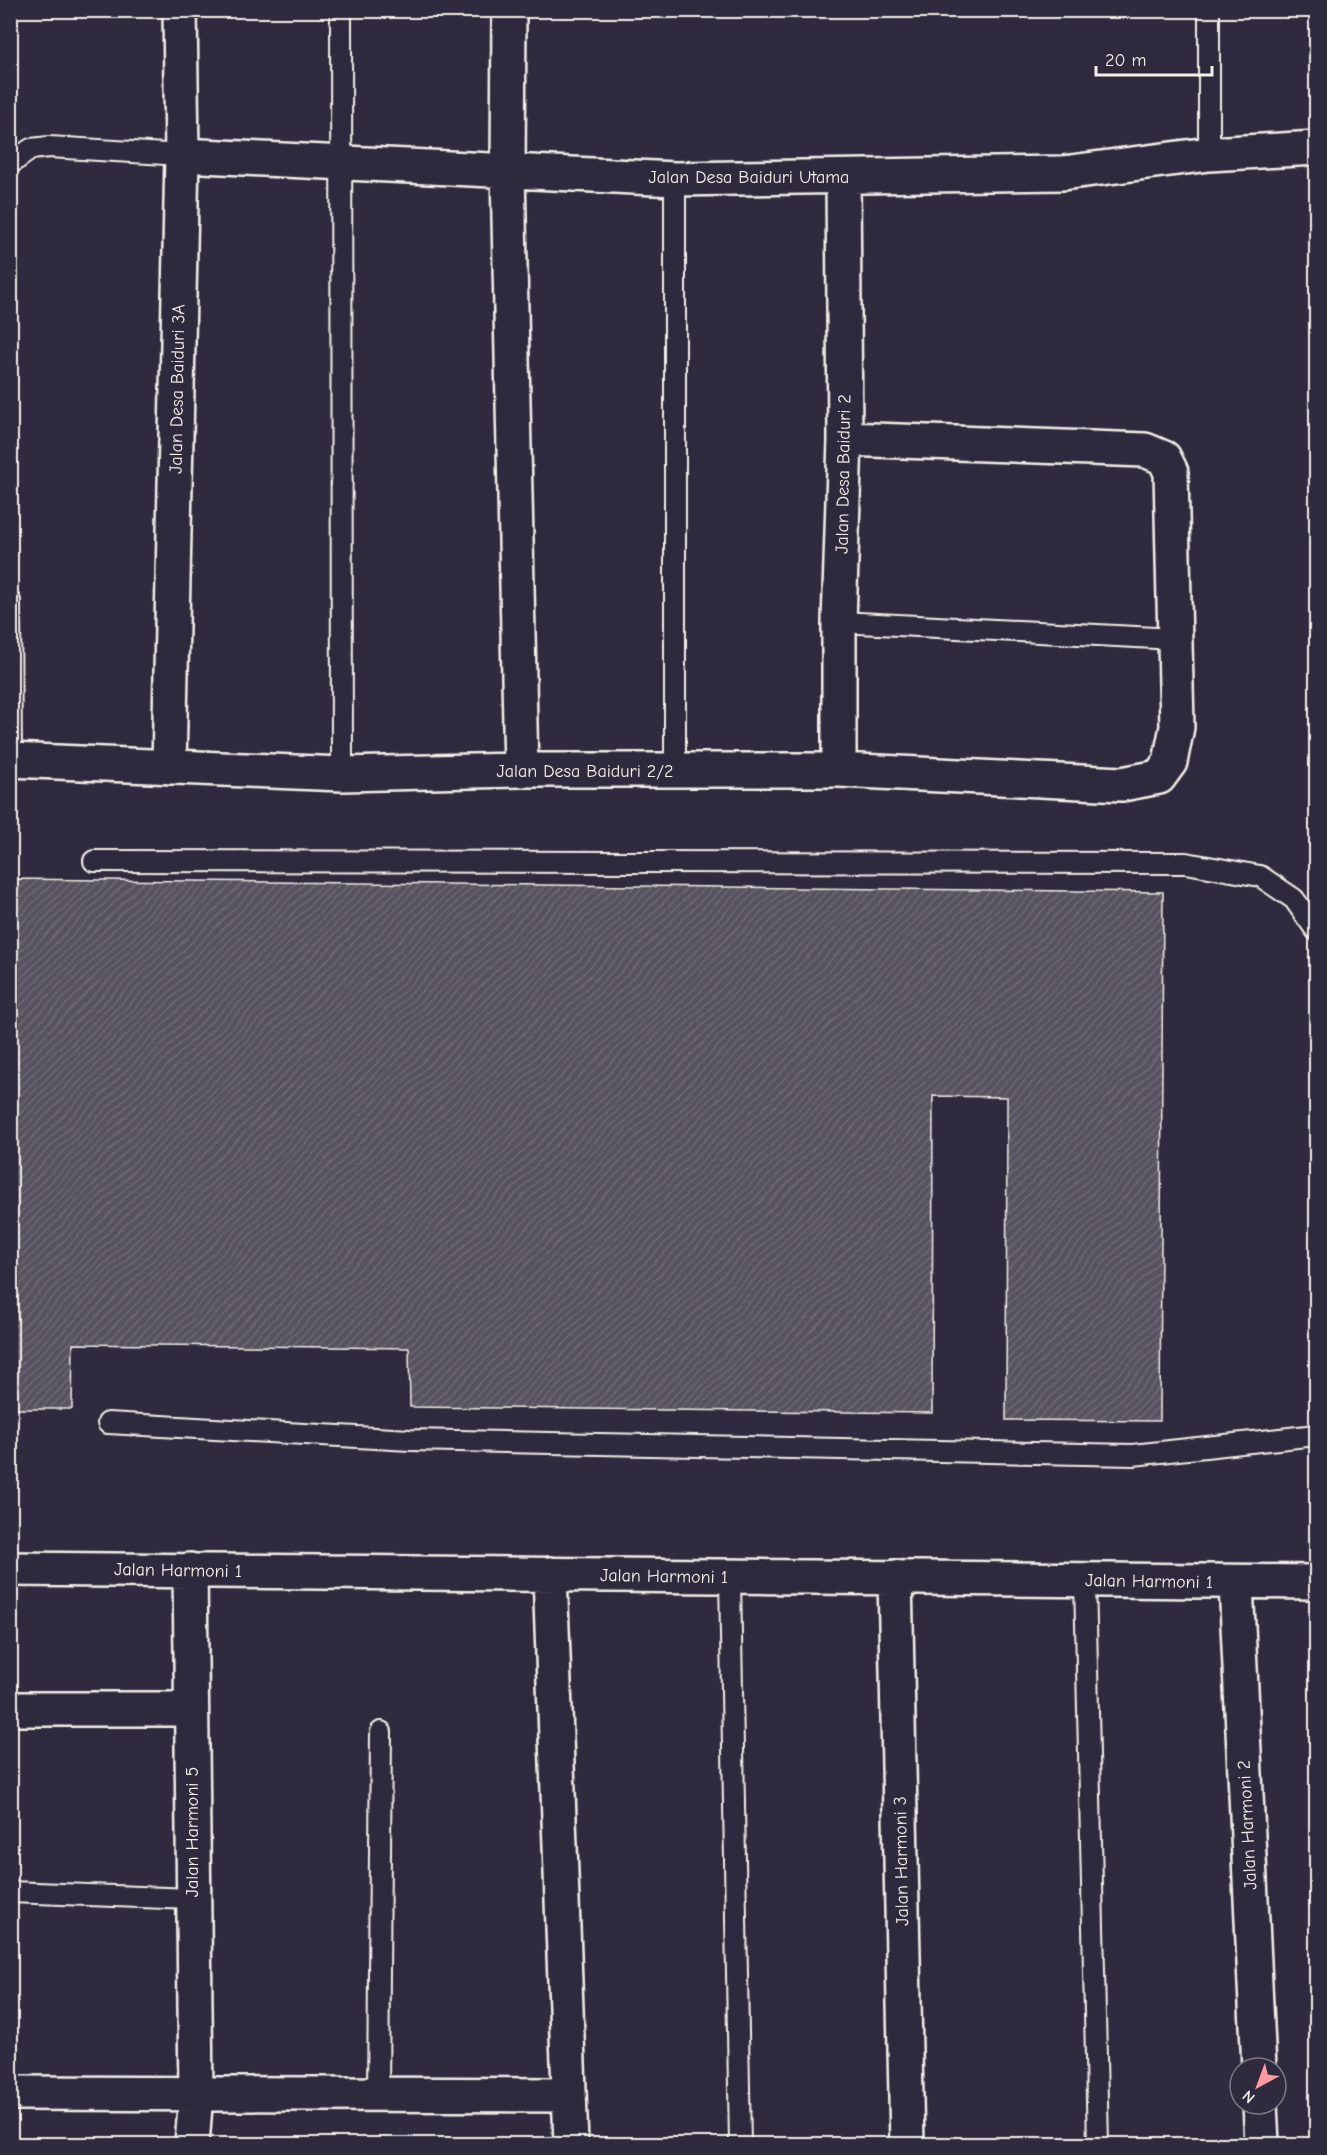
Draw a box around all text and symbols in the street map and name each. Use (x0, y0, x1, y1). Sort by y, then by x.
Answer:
scale bar (1096, 39, 1212, 77)
text: 20 m (1105, 50, 1146, 71)
street label: Jalan Desa Baiduri Utama (649, 167, 849, 188)
street label: Jalan Desa Baiduri 3A (166, 304, 189, 474)
street label: Jalan Desa Baiduri 2 (832, 394, 855, 554)
street label: Jalan Desa Baiduri 2/2 (497, 761, 673, 782)
street label: Jalan Harmoni 1 (114, 1559, 242, 1582)
street label: Jalan Harmoni 1 (600, 1565, 728, 1588)
street label: Jalan Harmoni 1 (1085, 1570, 1213, 1593)
street label: Jalan Harmoni 2 (1234, 1759, 1261, 1890)
street label: Jalan Harmoni 5 (182, 1767, 203, 1897)
street label: Jalan Harmoni 3 (890, 1796, 913, 1926)
north arrow (1228, 2056, 1288, 2116)
text: N (1239, 2086, 1259, 2107)

